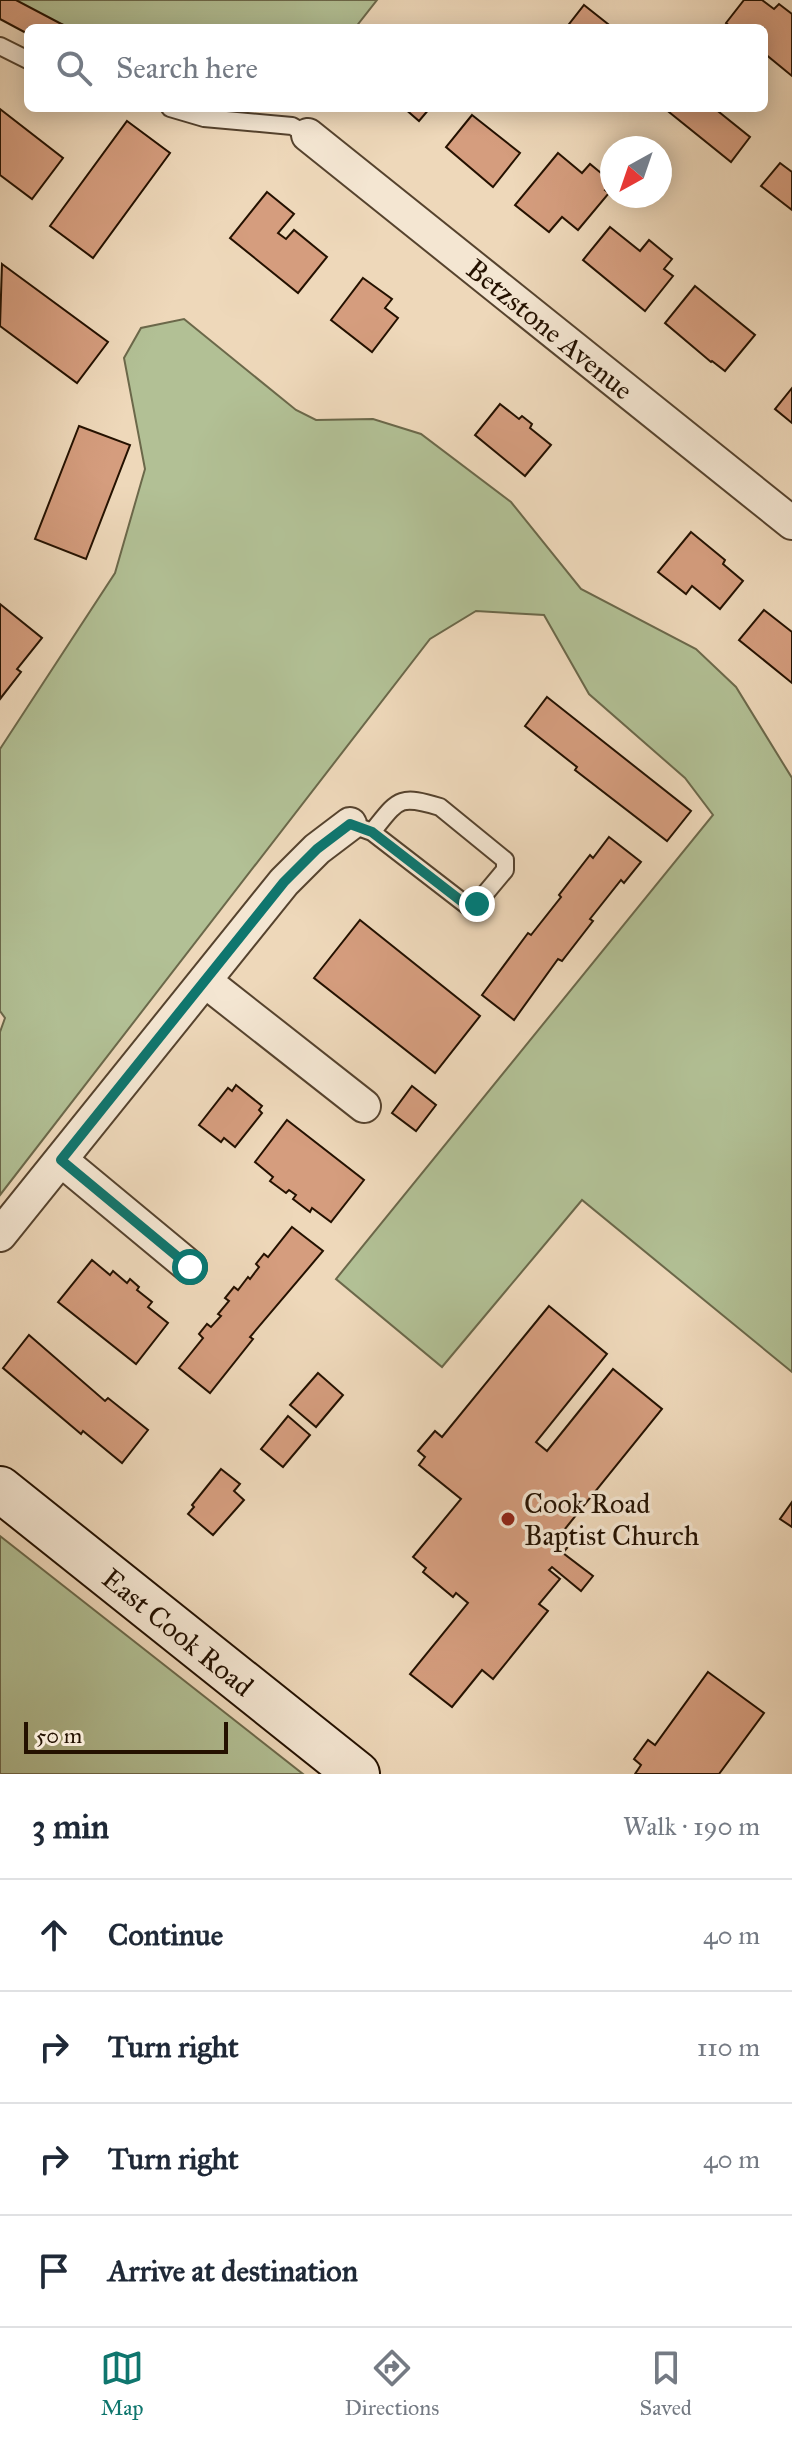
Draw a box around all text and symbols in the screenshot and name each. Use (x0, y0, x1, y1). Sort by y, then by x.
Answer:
search box (24, 24, 768, 112)
icon: search (52, 46, 96, 90)
text: Search here (116, 50, 258, 86)
north arrow (600, 136, 672, 208)
street label: Betzstone Avenue (459, 251, 640, 407)
route end (459, 886, 495, 922)
route start (172, 1249, 208, 1285)
place label: Cook Road Baptist Church (524, 1486, 700, 1553)
marker: Cook Road Baptist Church (499, 1510, 517, 1528)
street label: East Cook Road (95, 1561, 260, 1704)
scale bar (24, 1718, 228, 1754)
text: 50 m (36, 1722, 82, 1749)
text: 3 min (32, 1806, 109, 1847)
text: Walk · 190 m (623, 1810, 760, 1842)
icon: ahead (32, 1913, 76, 1957)
text: Continue (108, 1917, 223, 1953)
text: 40 m (703, 1919, 760, 1951)
icon: right (32, 2025, 76, 2069)
text: Turn right (108, 2029, 239, 2065)
text: 110 m (697, 2031, 760, 2063)
icon: right (32, 2137, 76, 2181)
text: Turn right (108, 2141, 239, 2177)
text: 40 m (703, 2143, 760, 2175)
icon: arrive (32, 2249, 76, 2293)
text: Arrive at destination (108, 2253, 358, 2289)
tab: Map (100, 2346, 144, 2421)
tab: Directions (344, 2346, 439, 2421)
tab: Saved (640, 2346, 692, 2421)

